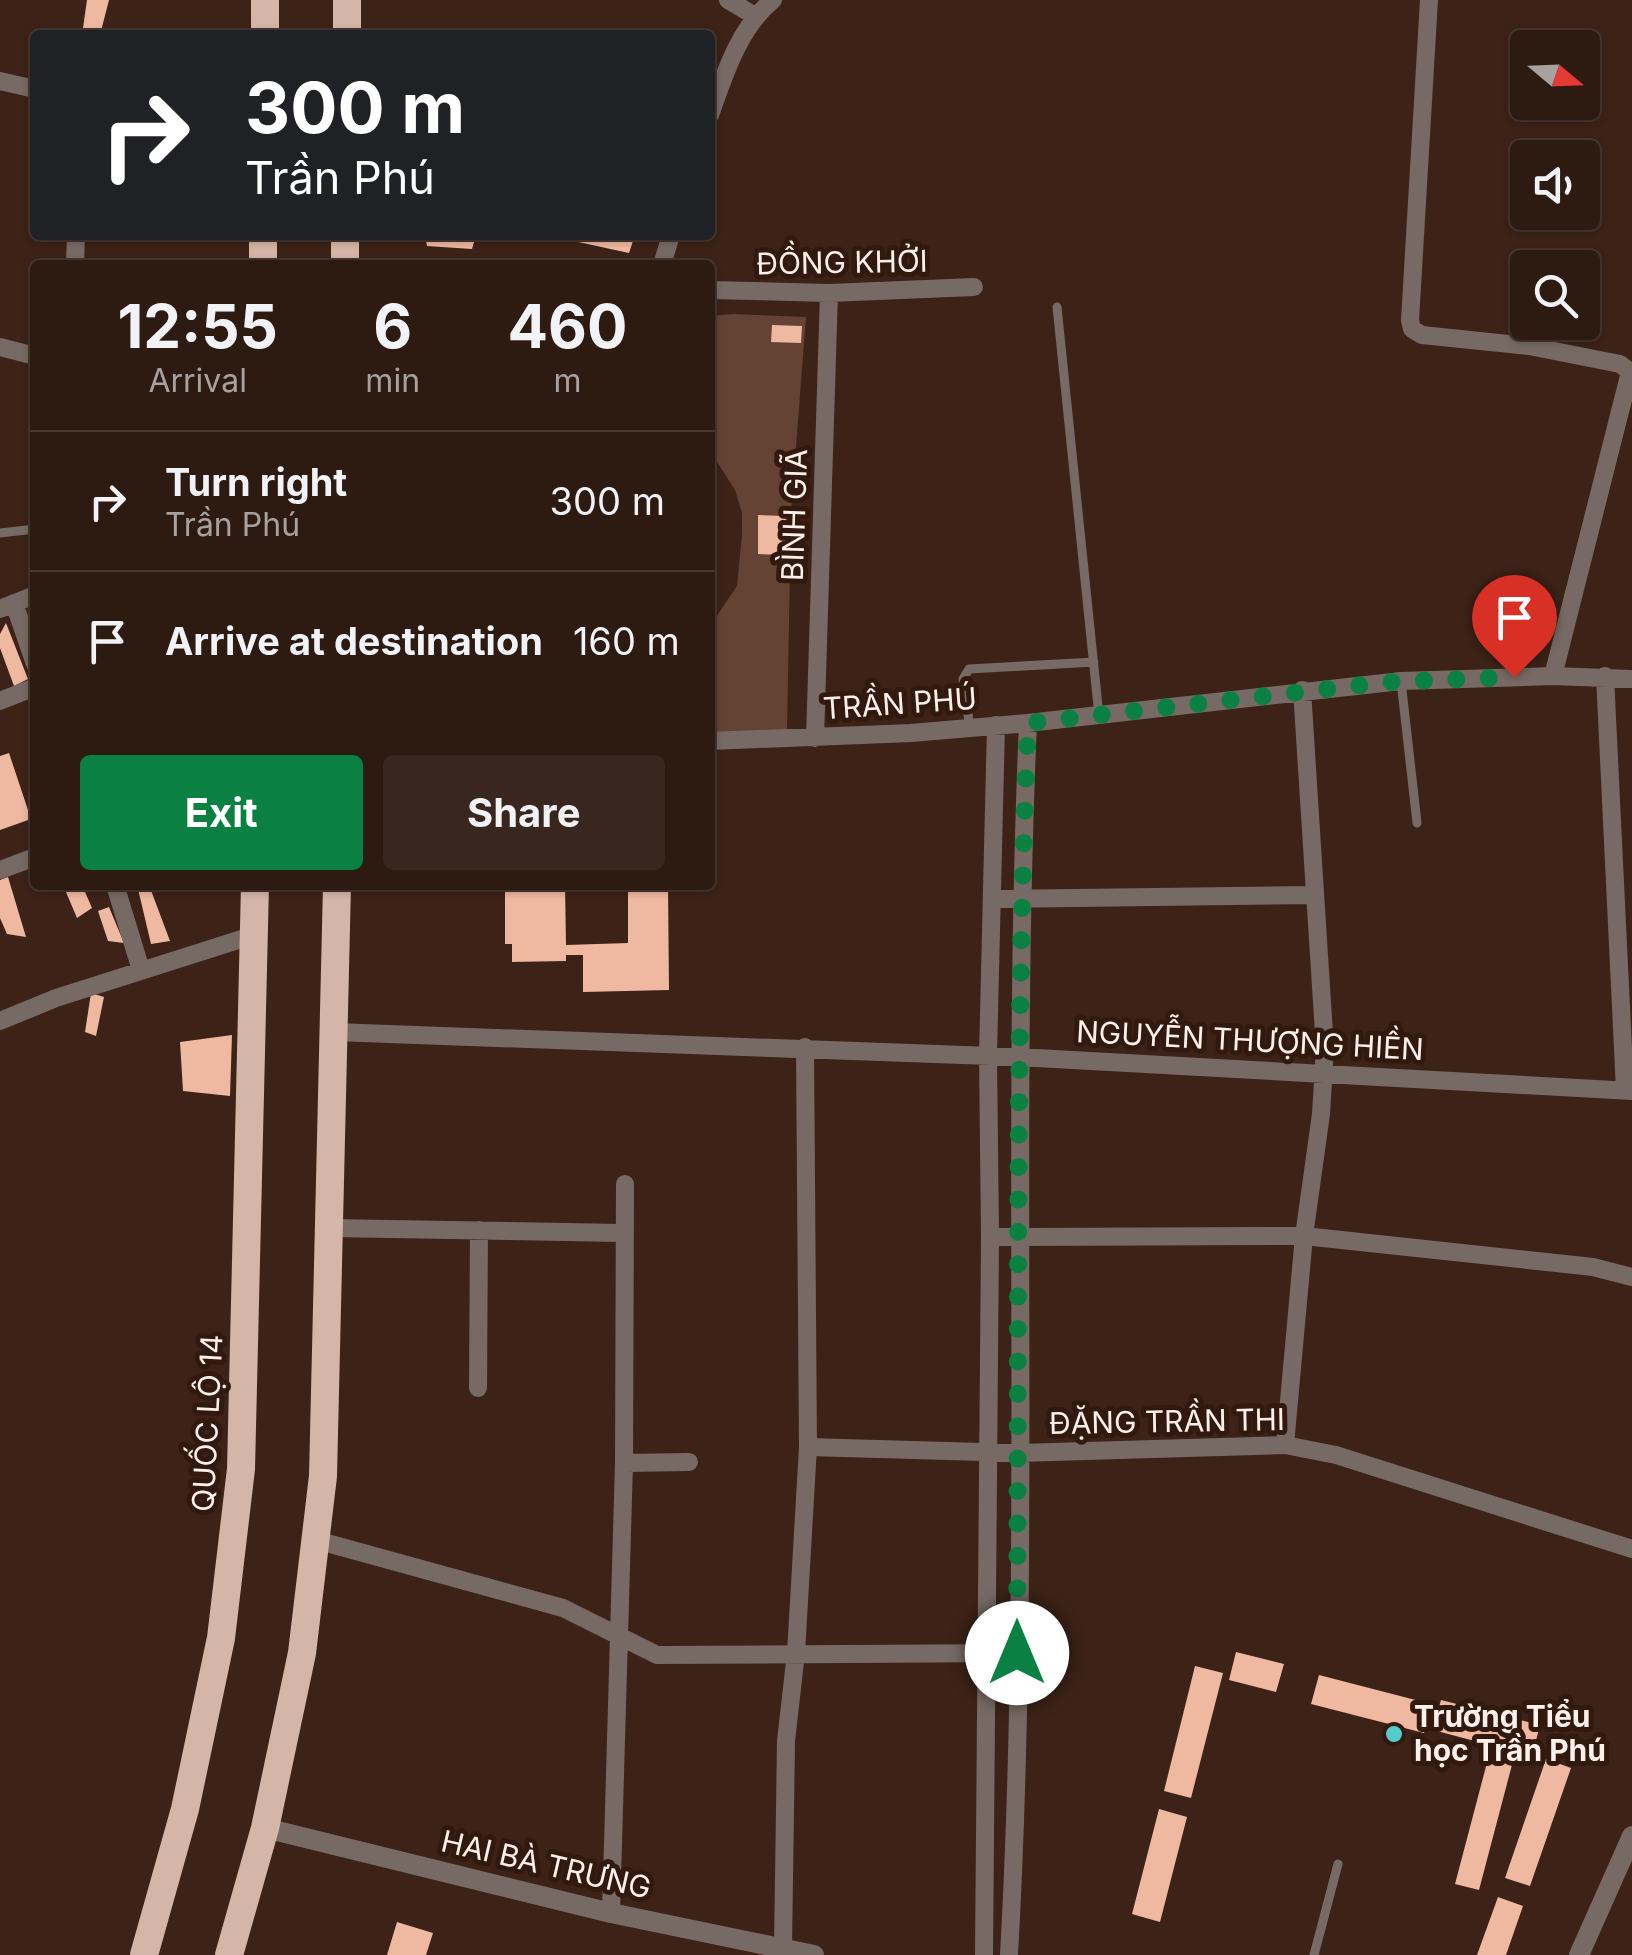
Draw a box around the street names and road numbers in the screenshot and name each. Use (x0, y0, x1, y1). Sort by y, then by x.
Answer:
street label: ĐỒNG KHỞI (756, 238, 928, 281)
street label: BÌNH GIÃ (774, 448, 814, 582)
street label: TRẦN PHÚ (821, 675, 978, 726)
street label: NGUYỄN THƯỢNG HIỀN (1075, 1008, 1425, 1067)
street label: QUỐC LỘ 14 (179, 1333, 230, 1513)
street label: ĐẶNG TRẦN THI (1049, 1396, 1285, 1441)
street label: HAI BÀ TRƯNG (438, 1822, 655, 1906)

